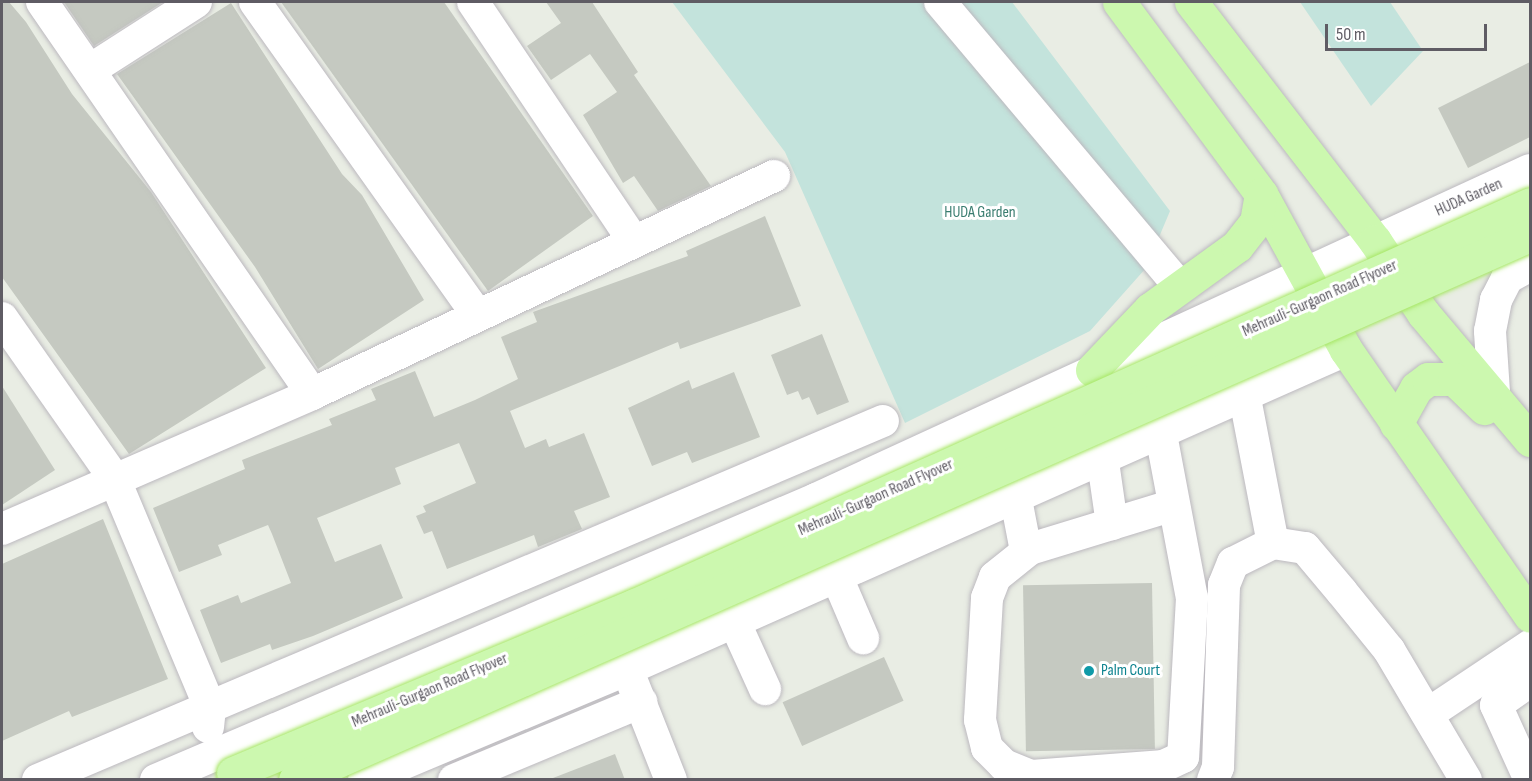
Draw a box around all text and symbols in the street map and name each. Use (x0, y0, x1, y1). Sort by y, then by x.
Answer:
scale bar (1328, 12, 1490, 50)
text: 50 m (1336, 24, 1366, 45)
street label: HUDA Garden (1432, 175, 1506, 221)
park label: HUDA Garden (944, 203, 1016, 223)
street label: Mehrauli-Gurgaon Road Flyover (1240, 256, 1400, 342)
street label: Mehrauli-Gurgaon Road Flyover (796, 455, 956, 541)
street label: Mehrauli-Gurgaon Road Flyover (349, 649, 511, 733)
place label: Palm Court (1101, 661, 1160, 681)
marker: Palm Court (1082, 664, 1096, 678)

